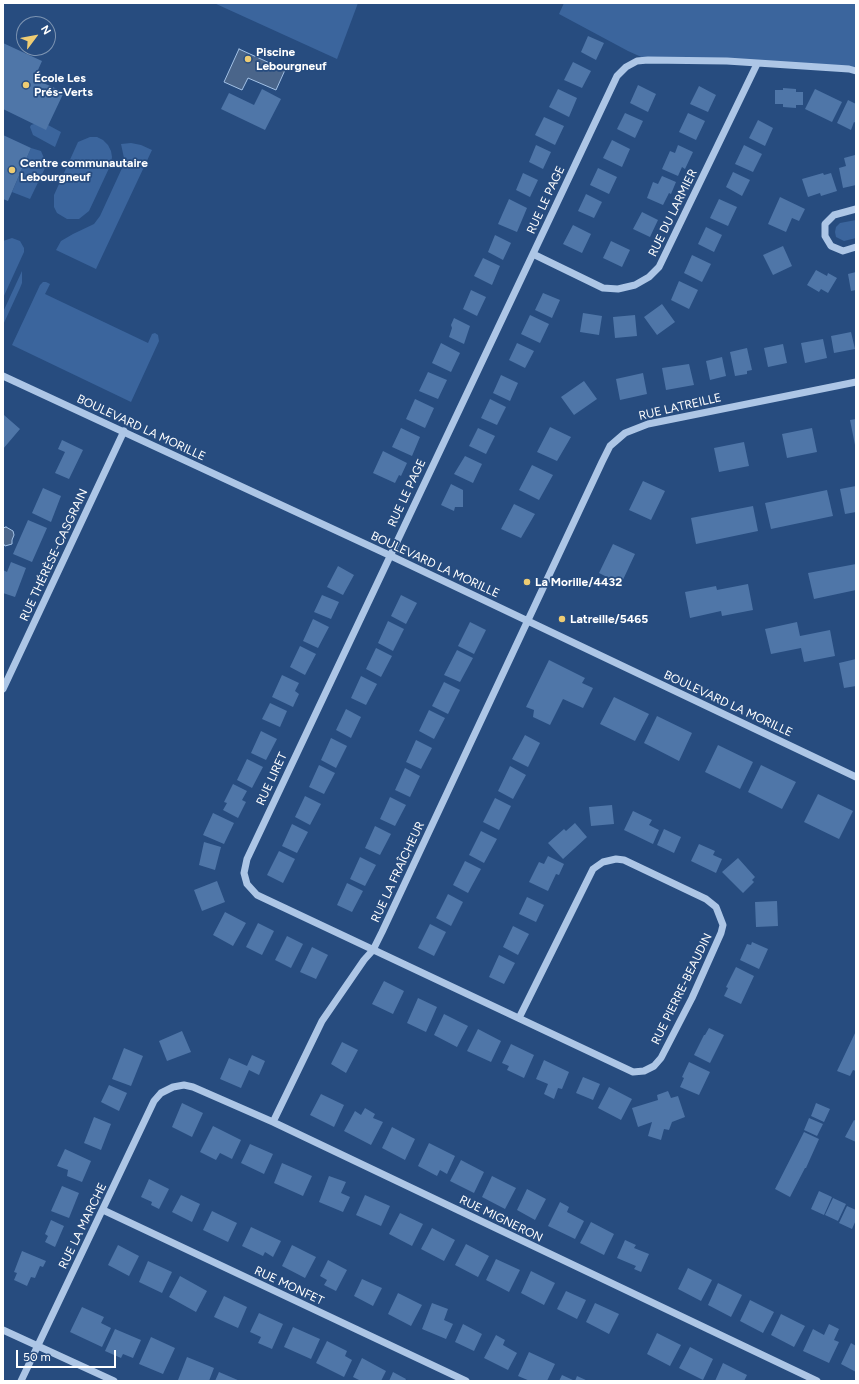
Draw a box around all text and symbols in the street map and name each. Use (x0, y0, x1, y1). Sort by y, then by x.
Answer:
north arrow (16, 16, 56, 56)
text: N (38, 23, 54, 37)
place label: Piscine Lebourgneuf (256, 45, 327, 73)
marker: Piscine Lebourgneuf (243, 54, 253, 64)
place label: École Les Prés-Verts (34, 71, 93, 99)
marker: École Les Prés-Verts (21, 80, 31, 90)
place label: Centre communautaire Lebourgneuf (20, 156, 148, 184)
street label: RUE LE PAGE (524, 164, 568, 236)
marker: Centre communautaire Lebourgneuf (7, 165, 17, 175)
street label: RUE DU LARMIER (646, 167, 700, 259)
street label: RUE LATREILLE (637, 390, 723, 424)
street label: BOULEVARD LA MORILLE (74, 392, 208, 464)
street label: RUE LE PAGE (385, 457, 429, 529)
street label: RUE THÉRÈSE-CASGRAIN (17, 487, 91, 623)
street label: BOULEVARD LA MORILLE (368, 529, 502, 601)
place label: La Morille/4432 (535, 575, 622, 589)
marker: La Morille/4432 (522, 577, 532, 587)
place label: Latreille/5465 (570, 612, 648, 626)
marker: Latreille/5465 (557, 614, 567, 624)
street label: BOULEVARD LA MORILLE (661, 668, 795, 740)
street label: RUE LIRET (253, 750, 291, 808)
street label: RUE LA FRAÎCHEUR (368, 819, 428, 925)
street label: RUE PIERRE-BEAUDIN (649, 931, 715, 1047)
street label: RUE LA MARCHE (56, 1181, 110, 1271)
street label: RUE MIGNERON (457, 1193, 545, 1245)
street label: RUE MONFET (252, 1264, 326, 1308)
scale bar (18, 1342, 118, 1368)
text: 50 m (23, 1350, 51, 1364)

